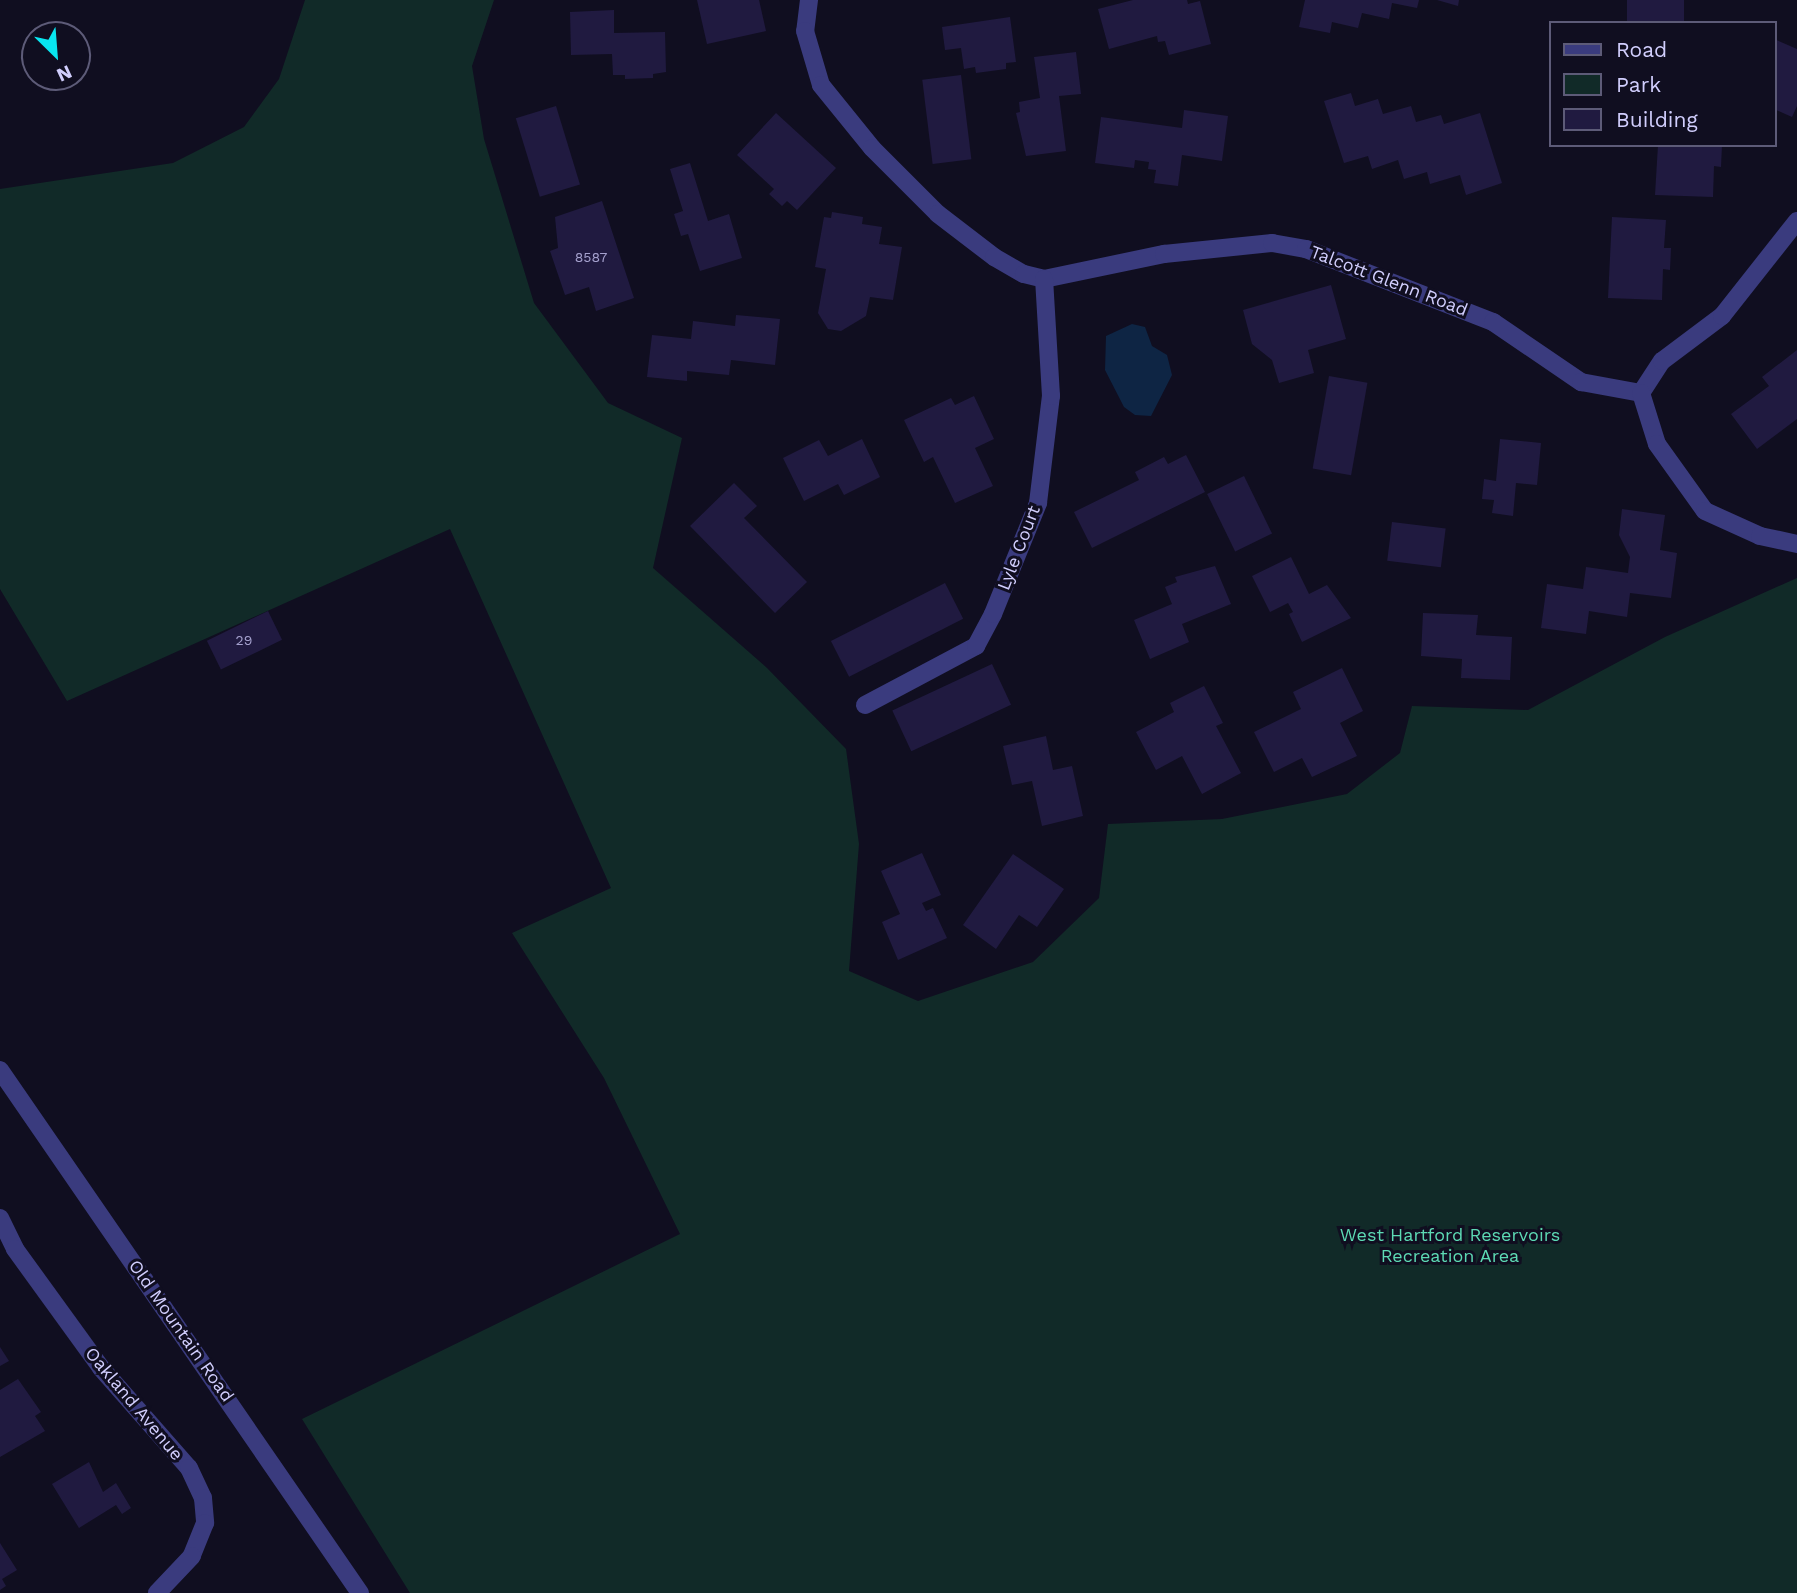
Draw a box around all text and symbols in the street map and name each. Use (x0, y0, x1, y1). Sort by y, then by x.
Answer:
north arrow (21, 21, 91, 91)
legend (1548, 21, 1776, 147)
text: Road (1616, 37, 1667, 62)
text: N (53, 60, 75, 87)
text: Park (1616, 72, 1661, 97)
text: Building (1616, 107, 1698, 132)
street label: Talcott Glenn Road (1307, 241, 1471, 321)
house number: 8587 (575, 249, 607, 265)
street label: Lyle Court (993, 503, 1045, 593)
house number: 29 (236, 632, 252, 648)
park label: West Hartford Reservoirs Recreation Area (1340, 1225, 1560, 1268)
street label: Old Mountain Road (124, 1256, 238, 1406)
street label: Oakland Avenue (80, 1343, 188, 1465)

